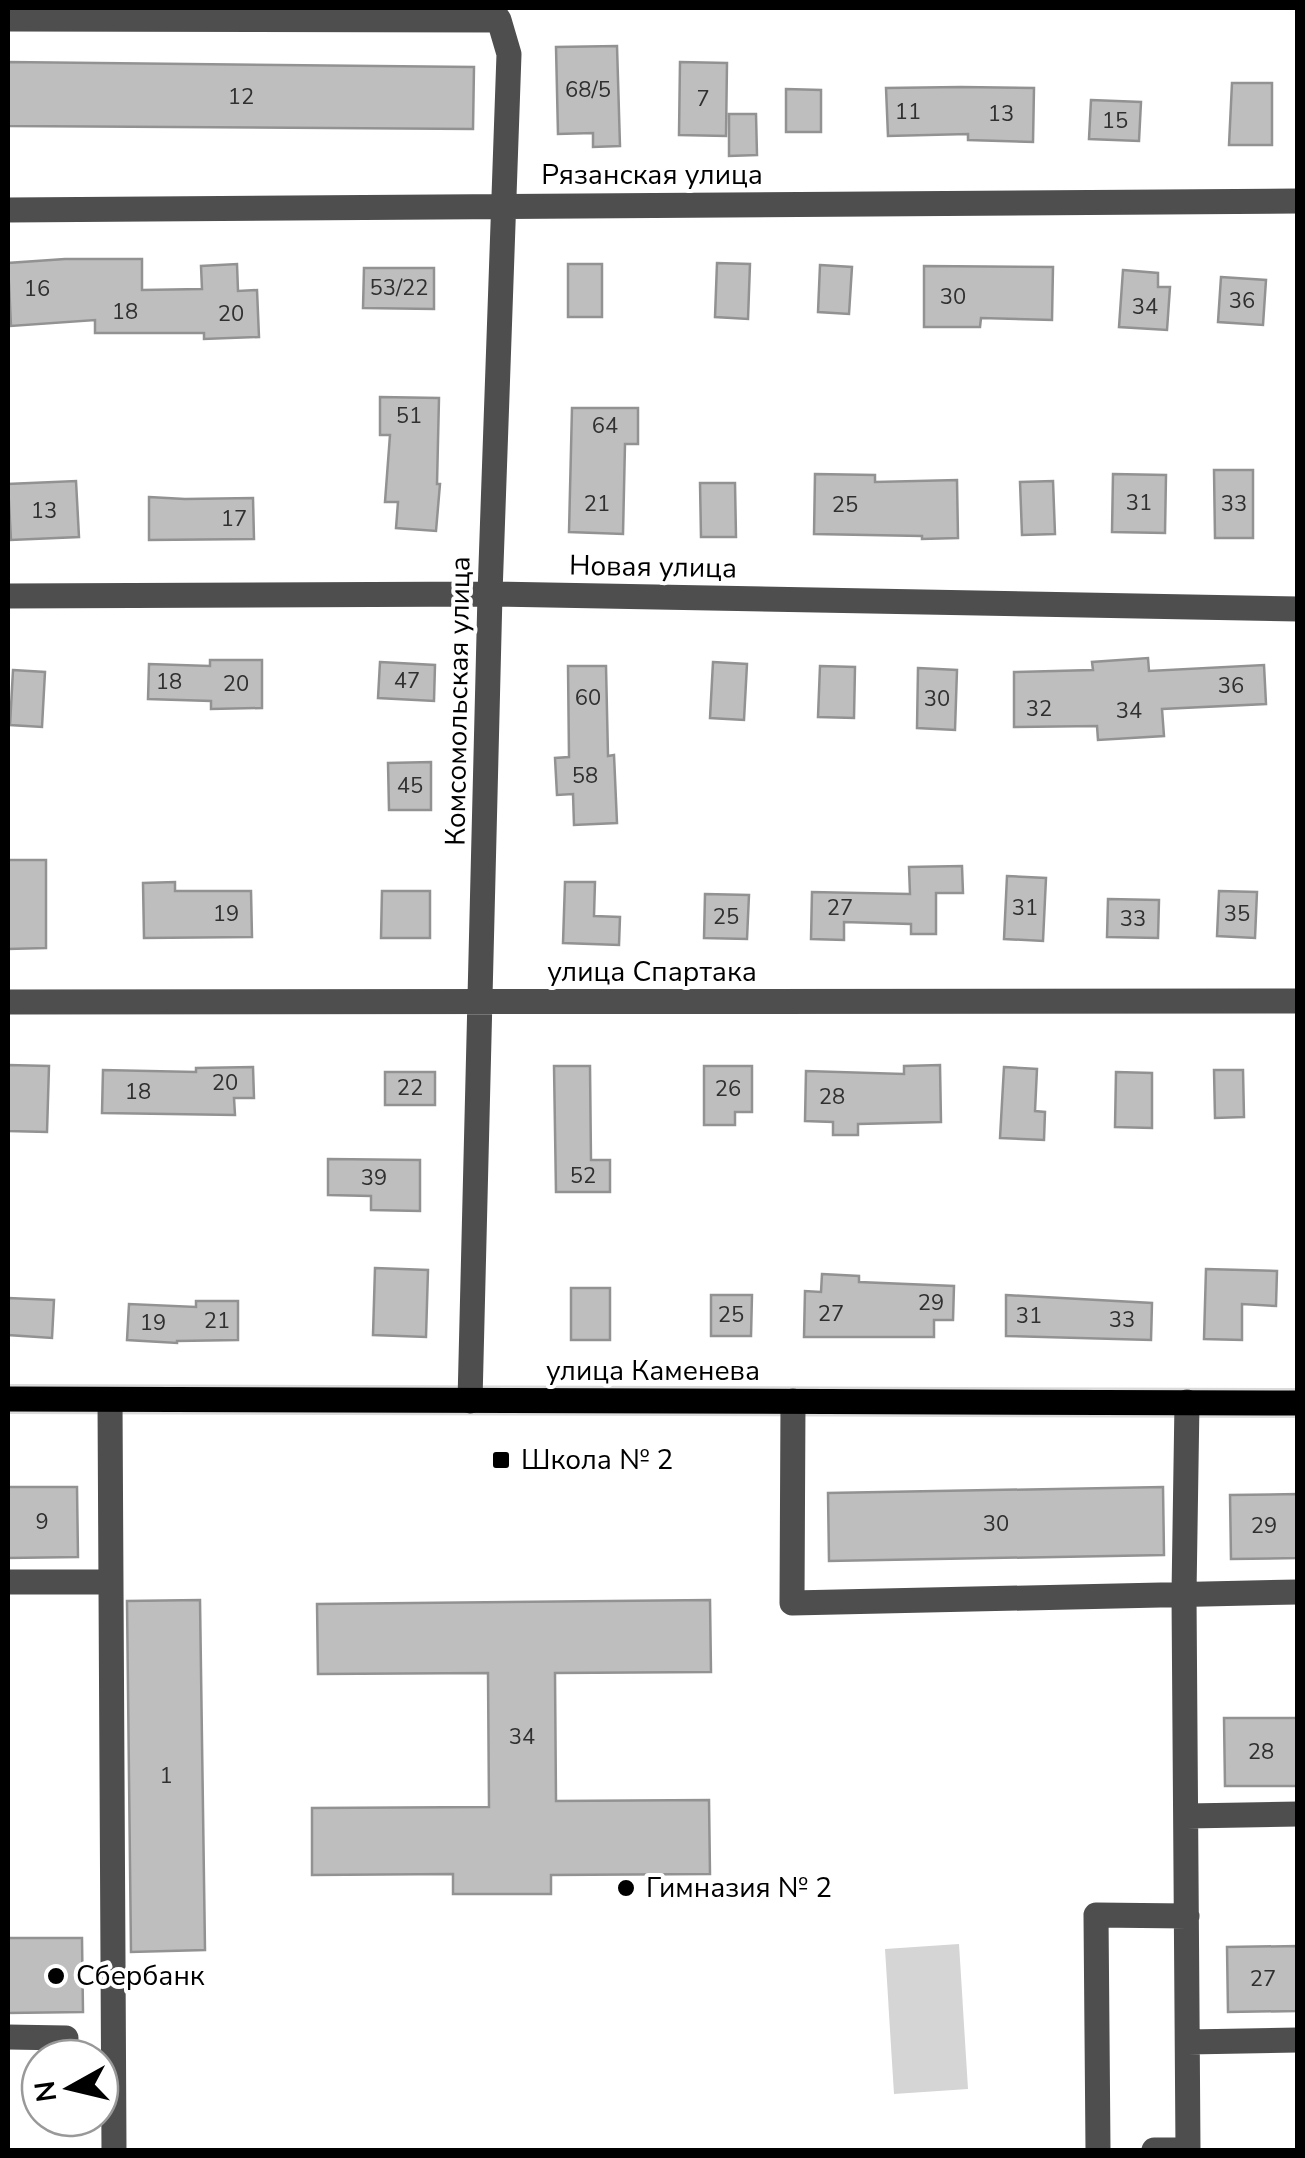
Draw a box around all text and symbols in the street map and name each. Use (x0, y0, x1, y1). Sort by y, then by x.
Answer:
house number: 68/5 (565, 75, 611, 105)
house number: 12 (228, 82, 254, 112)
house number: 7 (696, 84, 710, 114)
house number: 11 (895, 97, 921, 127)
house number: 13 (988, 99, 1014, 129)
house number: 15 (1102, 106, 1128, 136)
street label: Рязанская улица (541, 156, 763, 194)
house number: 53/22 (369, 273, 429, 303)
house number: 16 (24, 274, 50, 304)
house number: 30 (940, 282, 966, 312)
house number: 36 (1229, 286, 1255, 316)
house number: 34 (1132, 292, 1158, 322)
house number: 18 (112, 297, 138, 327)
house number: 20 (218, 299, 244, 329)
house number: 51 (396, 401, 422, 431)
house number: 64 (592, 411, 618, 441)
house number: 31 (1126, 488, 1152, 518)
house number: 21 (584, 489, 610, 519)
house number: 33 (1221, 489, 1247, 519)
house number: 25 (832, 490, 858, 520)
house number: 13 (31, 496, 57, 526)
house number: 17 (221, 504, 247, 534)
street label: Новая улица (569, 547, 737, 587)
street label: Комсомольская улица (436, 556, 480, 846)
house number: 47 (394, 666, 420, 696)
house number: 18 (156, 667, 182, 697)
house number: 20 (223, 669, 249, 699)
house number: 36 (1218, 671, 1244, 701)
house number: 60 (575, 683, 601, 713)
house number: 30 (924, 684, 950, 714)
house number: 32 (1026, 694, 1052, 724)
house number: 34 (1116, 696, 1142, 726)
house number: 58 (572, 761, 598, 791)
house number: 45 (397, 771, 423, 801)
house number: 27 (827, 893, 853, 923)
house number: 31 (1012, 893, 1038, 923)
house number: 19 (213, 899, 239, 929)
house number: 35 (1224, 899, 1250, 929)
house number: 25 (713, 902, 739, 932)
house number: 33 (1120, 904, 1146, 934)
street label: улица Спартака (547, 953, 757, 991)
house number: 20 (212, 1068, 238, 1098)
house number: 22 (397, 1073, 423, 1103)
house number: 26 (715, 1074, 741, 1104)
house number: 18 (125, 1077, 151, 1107)
house number: 28 (819, 1082, 845, 1112)
house number: 52 (570, 1161, 596, 1191)
house number: 39 (361, 1163, 387, 1193)
house number: 29 (918, 1288, 944, 1318)
house number: 27 (818, 1299, 844, 1329)
house number: 25 (718, 1300, 744, 1330)
house number: 31 (1016, 1301, 1042, 1331)
house number: 33 (1109, 1305, 1135, 1335)
house number: 21 (204, 1306, 230, 1336)
house number: 19 (140, 1308, 166, 1338)
street label: улица Каменева (546, 1352, 760, 1390)
place label: Школа № 2 (521, 1441, 673, 1479)
marker: Школа № 2 (490, 1449, 512, 1471)
house number: 9 (35, 1507, 49, 1537)
house number: 30 (983, 1509, 1009, 1539)
house number: 29 (1251, 1511, 1277, 1541)
house number: 34 (509, 1722, 535, 1752)
house number: 28 (1248, 1737, 1274, 1767)
house number: 1 (159, 1761, 173, 1791)
place label: Гимназия № 2 (646, 1869, 832, 1907)
marker: Гимназия № 2 (615, 1877, 637, 1899)
place label: Сбербанк (76, 1957, 205, 1995)
house number: 27 (1250, 1964, 1276, 1994)
marker: Сбербанк (45, 1965, 67, 1987)
north arrow (20, 2038, 120, 2138)
text: N (26, 2078, 67, 2104)

